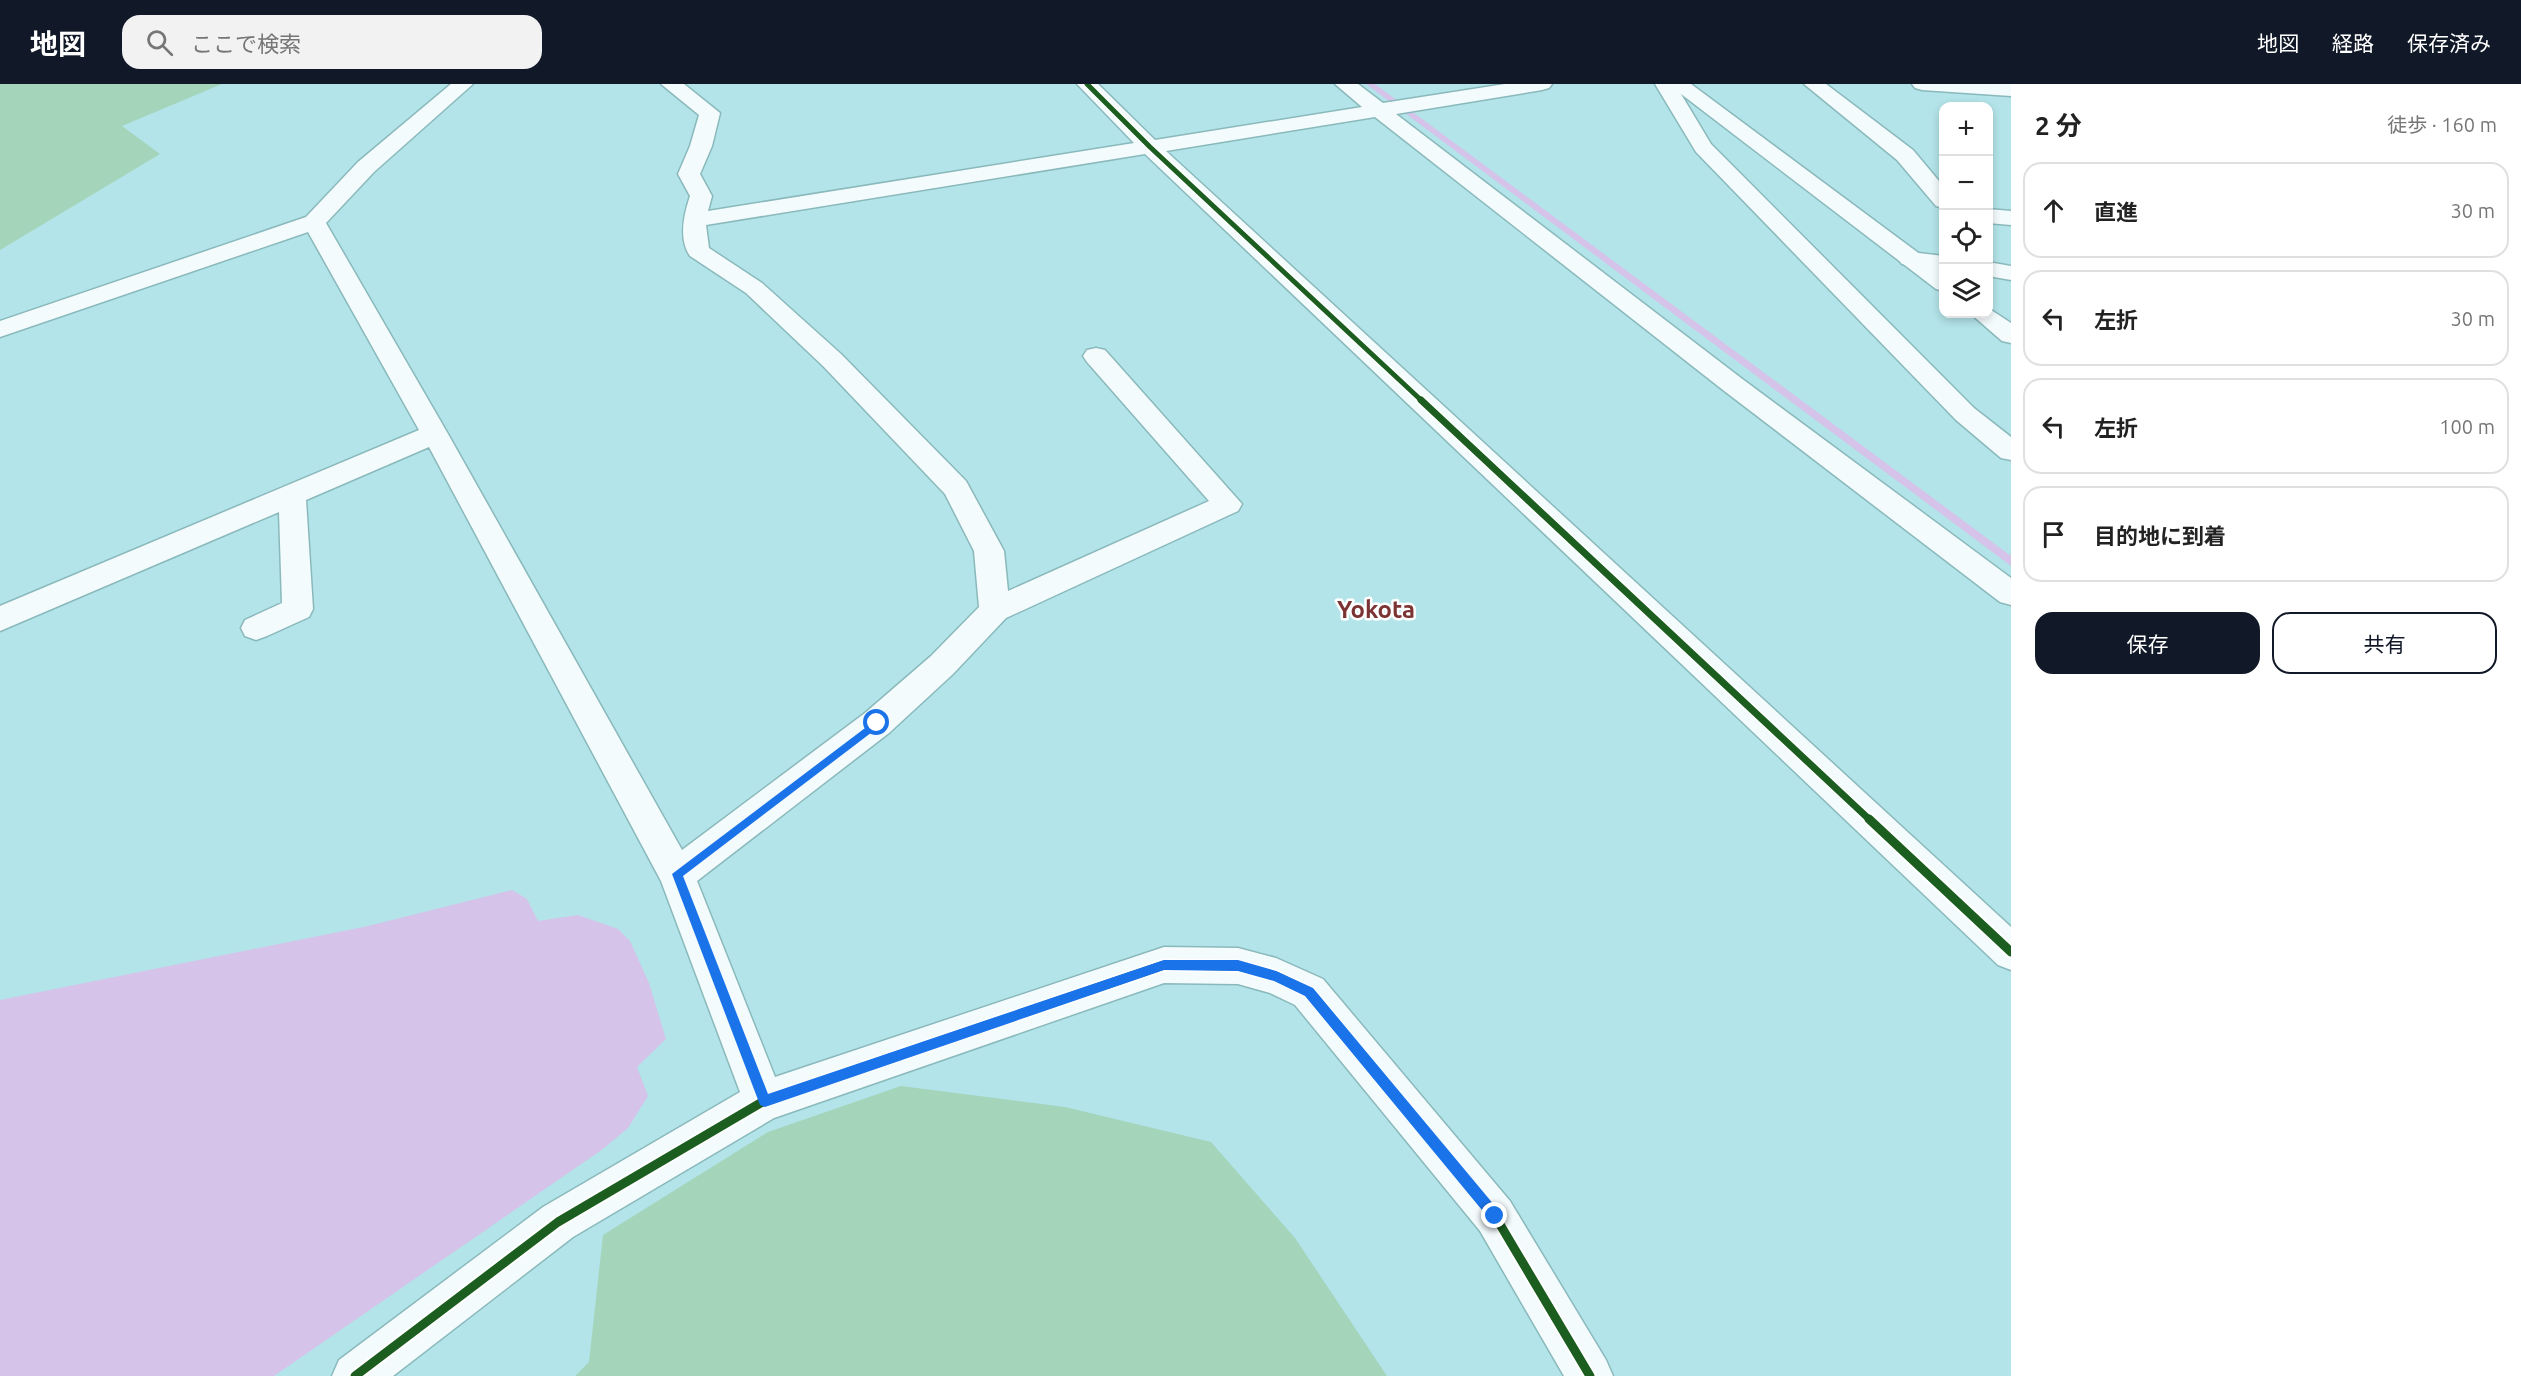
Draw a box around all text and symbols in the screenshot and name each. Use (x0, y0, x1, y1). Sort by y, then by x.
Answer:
search box (122, 15, 542, 69)
icon: search (143, 26, 176, 59)
text: 地図 (30, 28, 86, 59)
text: ここで検索 (191, 31, 301, 56)
text: 地図 (2257, 31, 2299, 55)
text: 経路 (2332, 31, 2374, 55)
text: 保存済み (2407, 31, 2491, 55)
map controls (1939, 102, 1993, 318)
button: + (1939, 102, 1993, 156)
text: 2 分 (2035, 111, 2082, 140)
text: 徒歩 · 160 m (2387, 113, 2497, 136)
button: − (1939, 156, 1993, 210)
icon: ahead (2037, 194, 2070, 227)
text: 直進 (2094, 199, 2138, 224)
text: 30 m (2451, 199, 2495, 222)
button: locate (1939, 210, 1993, 264)
button: layers (1939, 264, 1993, 318)
icon: left (2037, 302, 2070, 335)
text: 左折 (2094, 307, 2138, 332)
text: 30 m (2451, 307, 2495, 330)
icon: left (2037, 410, 2070, 443)
text: 左折 (2094, 415, 2138, 440)
text: 100 m (2439, 415, 2495, 438)
icon: arrive (2037, 518, 2070, 551)
text: 目的地に到着 (2094, 523, 2226, 548)
district label: Yokota (1337, 596, 1415, 623)
button: 保存 (2035, 612, 2260, 674)
button: 共有 (2272, 612, 2497, 674)
route start (863, 709, 889, 735)
route end (1481, 1202, 1507, 1228)

